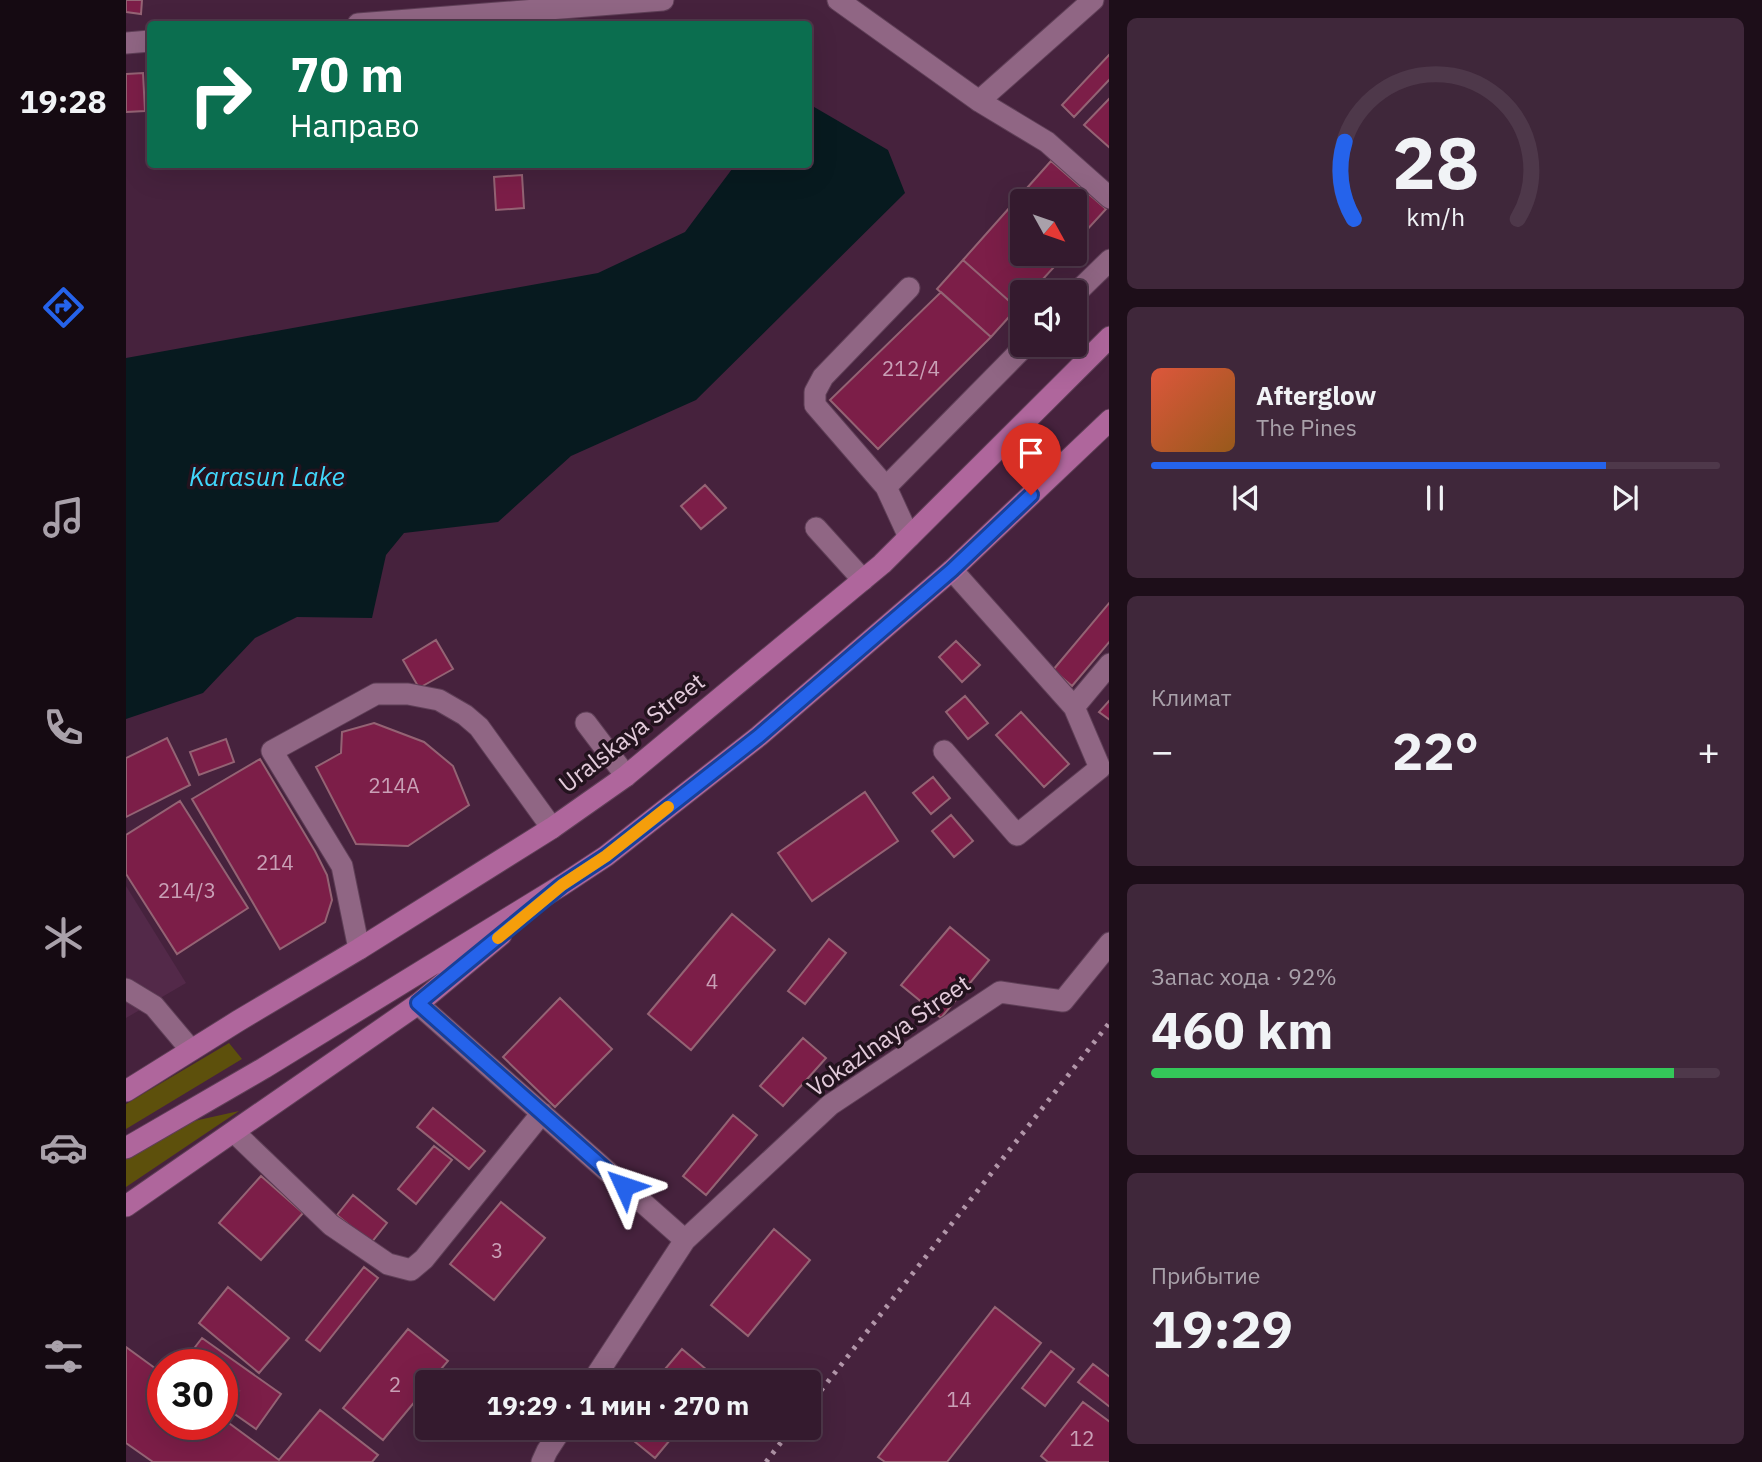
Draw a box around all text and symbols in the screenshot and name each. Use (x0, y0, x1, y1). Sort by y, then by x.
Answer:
text: 70 m (290, 42, 404, 105)
icon: right (175, 49, 266, 140)
text: 19:28 (19, 80, 107, 122)
text: Направо (290, 104, 419, 146)
text: 28 (1392, 115, 1479, 210)
north arrow (1010, 189, 1087, 266)
map controls (1010, 189, 1087, 357)
text: km/h (1406, 200, 1465, 233)
button: sound (1010, 280, 1087, 357)
icon: directions (39, 283, 88, 332)
house number: 212/4 (882, 354, 940, 382)
text: Afterglow (1256, 378, 1376, 412)
text: The Pines (1256, 412, 1357, 442)
pin (1001, 423, 1061, 495)
icon: arrive (1012, 434, 1050, 472)
water label: Karasun Lake (189, 459, 345, 493)
icon: previous (1227, 479, 1265, 517)
icon: pause (1416, 479, 1454, 517)
icon: next (1606, 479, 1644, 517)
icon: music (39, 493, 88, 542)
street label: Uralskaya Street (552, 665, 711, 799)
text: Климат (1151, 682, 1232, 712)
icon: phone (39, 703, 88, 752)
text: 22° (1392, 717, 1479, 784)
text: − (1151, 726, 1174, 775)
text: + (1697, 726, 1720, 775)
house number: 214А (368, 771, 420, 799)
house number: 214 (256, 848, 294, 876)
house number: 214/3 (158, 876, 216, 904)
icon: climate (39, 913, 88, 962)
text: Запас хода · 92% (1151, 961, 1337, 991)
house number: 4 (706, 967, 718, 995)
street label: Vokazlnaya Street (800, 967, 976, 1104)
text: 460 km (1151, 996, 1333, 1063)
icon: car (39, 1123, 88, 1172)
position arrow (587, 1149, 661, 1223)
house number: 3 (491, 1236, 503, 1264)
text: Прибытие (1151, 1260, 1260, 1290)
text: 19:29 (1151, 1295, 1293, 1362)
icon: filters (39, 1332, 88, 1381)
speed limit sign: 30 (147, 1349, 238, 1440)
house number: 2 (389, 1370, 401, 1398)
house number: 14 (946, 1385, 972, 1413)
text: 19:29 · 1 мин · 270 m (487, 1388, 749, 1422)
house number: 12 (1069, 1424, 1095, 1452)

